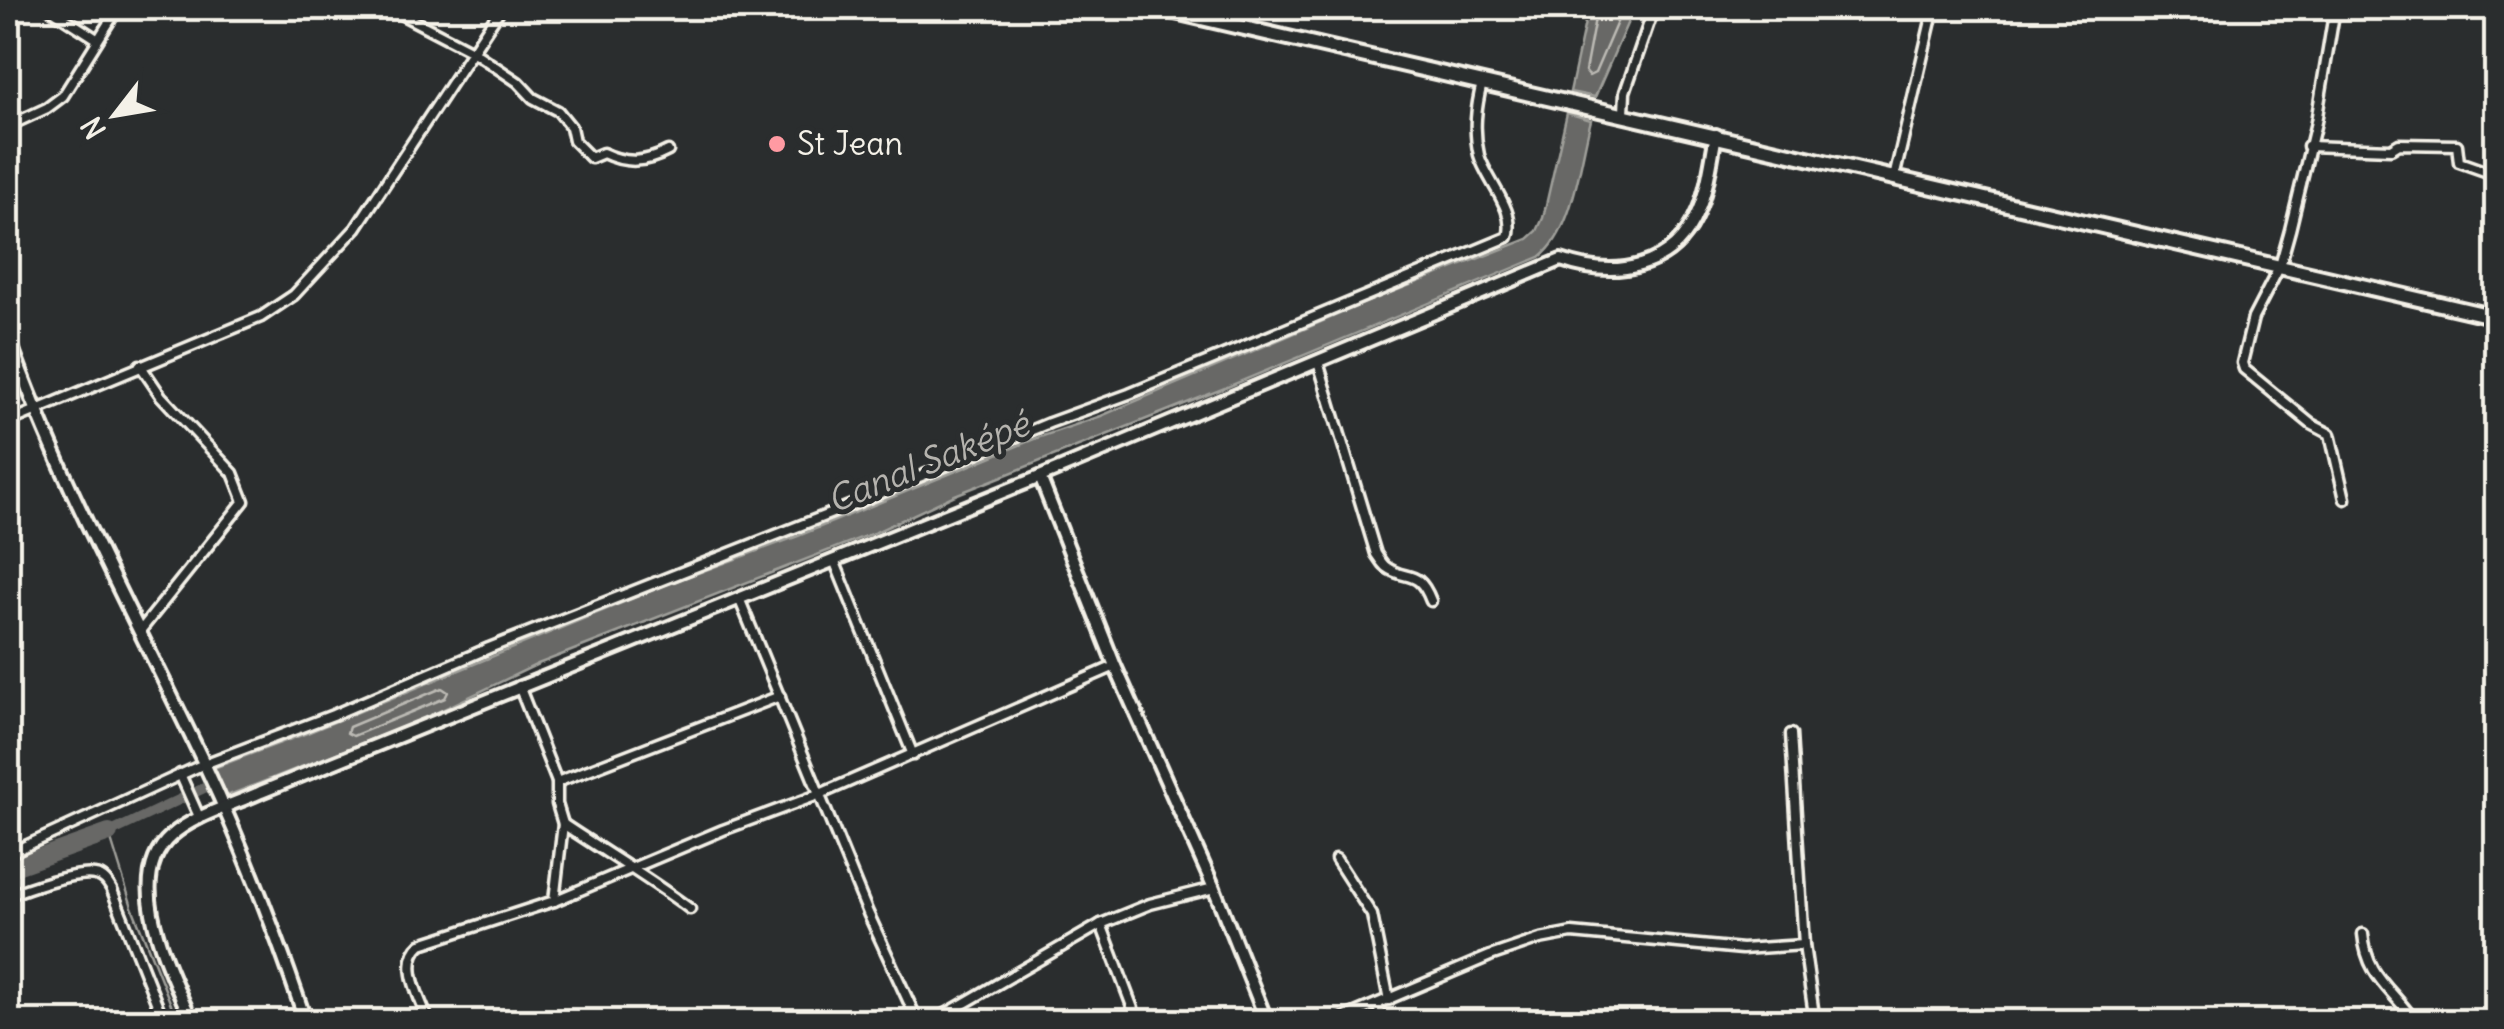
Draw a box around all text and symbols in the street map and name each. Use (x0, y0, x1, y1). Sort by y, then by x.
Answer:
north arrow (65, 65, 165, 165)
text: N (73, 110, 114, 145)
place label: St Jean (797, 123, 903, 164)
marker: St Jean (766, 133, 788, 155)
water label: Canal Saképé (820, 400, 1037, 522)

